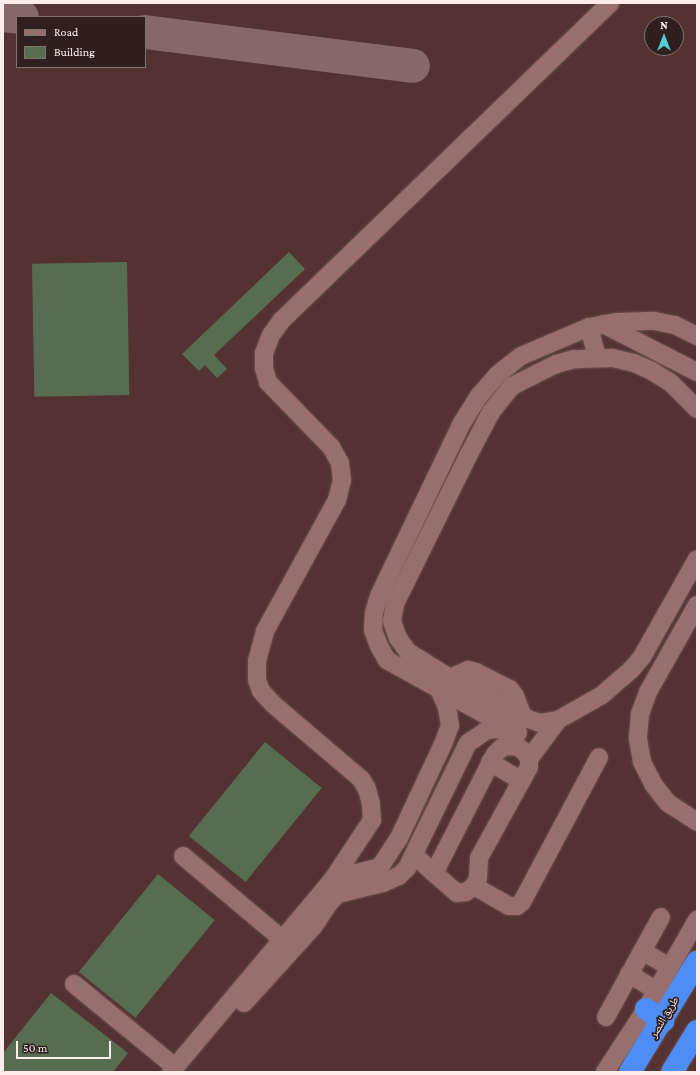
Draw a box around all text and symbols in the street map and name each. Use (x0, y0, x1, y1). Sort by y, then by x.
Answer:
legend (16, 16, 146, 68)
north arrow (644, 16, 684, 56)
text: N (660, 19, 668, 31)
text: Road (54, 25, 78, 39)
text: Building (54, 45, 95, 59)
street label: طريق النصر (647, 994, 681, 1040)
scale bar (18, 1033, 113, 1059)
text: 50 m (23, 1041, 47, 1055)

